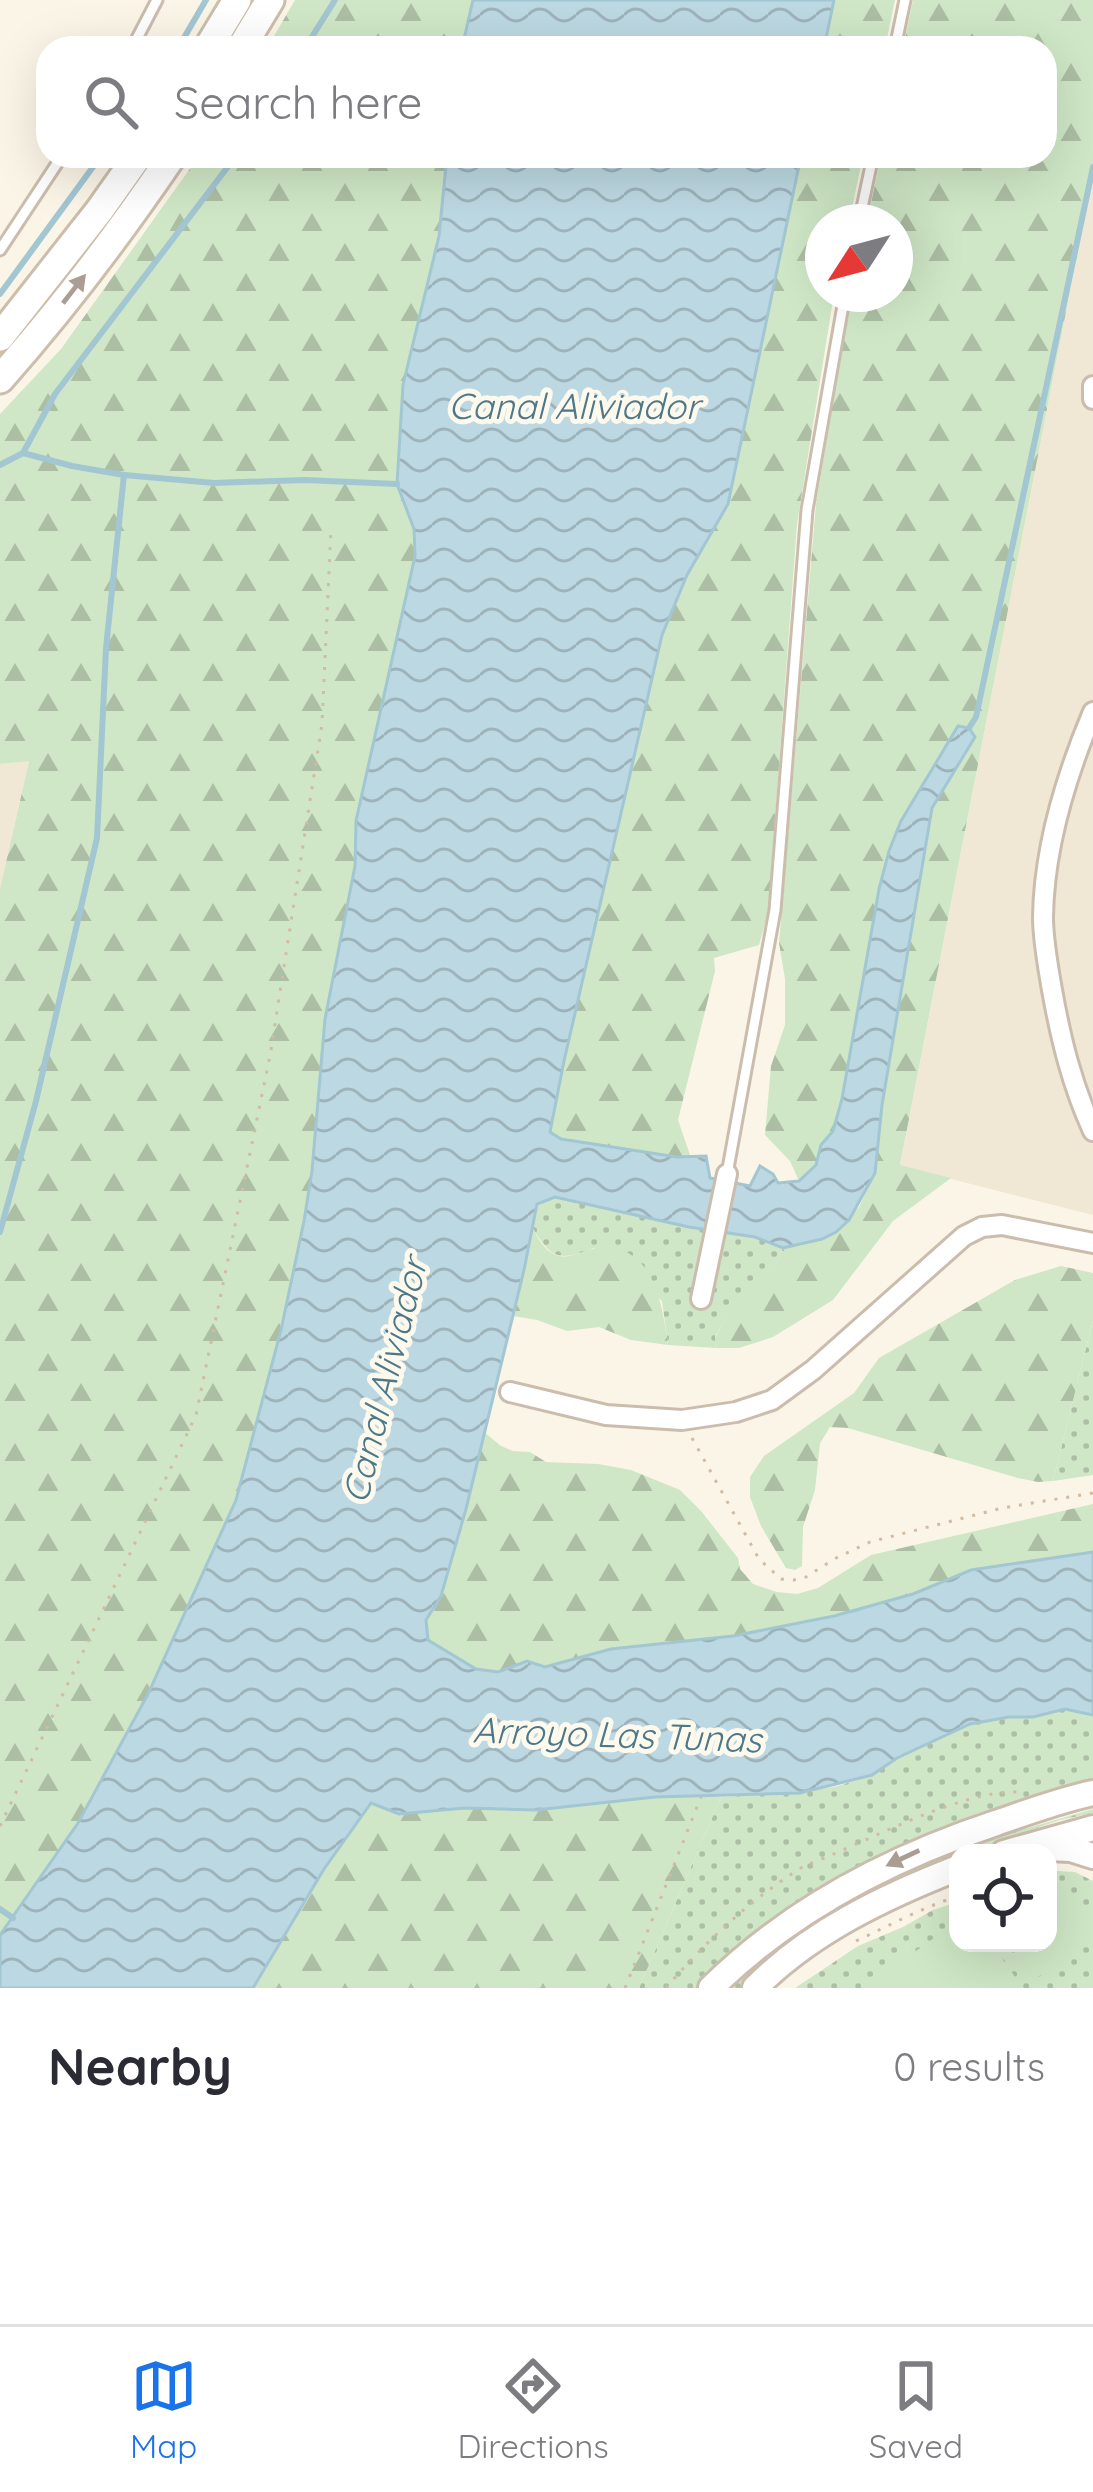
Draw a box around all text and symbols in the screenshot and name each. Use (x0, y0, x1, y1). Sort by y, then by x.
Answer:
search box (36, 36, 1057, 168)
icon: search (78, 69, 144, 135)
text: Search here (174, 74, 422, 130)
north arrow (805, 204, 913, 312)
one-way arrow (61, 273, 86, 305)
water label: Canal Aliviador (448, 383, 704, 428)
water label: Canal Aliviador (332, 1249, 437, 1507)
water label: Arroyo Las Tunas (472, 1706, 764, 1762)
map controls (949, 1844, 1057, 1952)
button: locate (949, 1844, 1057, 1952)
one-way arrow (885, 1848, 920, 1868)
text: Nearby (48, 2034, 232, 2098)
text: 0 results (893, 2042, 1045, 2091)
tab: Map (130, 2353, 197, 2466)
tab: Directions (457, 2353, 609, 2466)
tab: Saved (869, 2353, 963, 2466)

